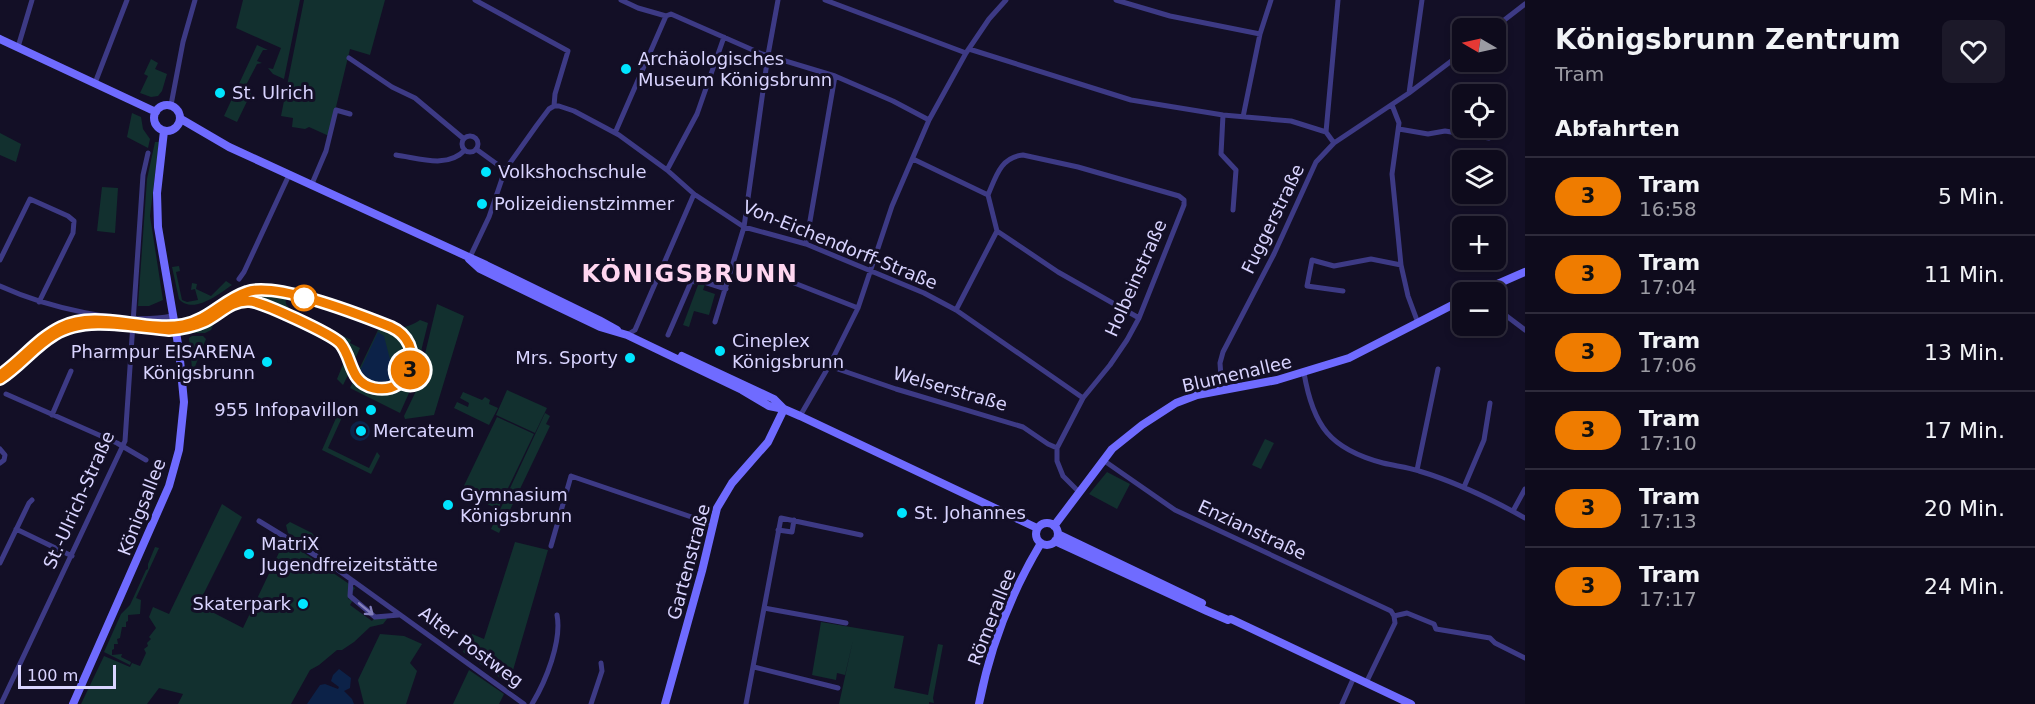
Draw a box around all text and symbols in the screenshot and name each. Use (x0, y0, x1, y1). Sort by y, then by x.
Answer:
north arrow (1452, 18, 1506, 72)
map controls (1452, 18, 1506, 336)
button: heart (1942, 20, 2005, 83)
text: Königsbrunn Zentrum (1555, 23, 1901, 56)
place label: Archäologisches Museum Königsbrunn (638, 48, 832, 90)
marker: Archäologisches Museum Königsbrunn (619, 62, 633, 76)
text: Tram (1555, 62, 1604, 86)
place label: St. Ulrich (232, 82, 314, 103)
button: locate (1452, 84, 1506, 138)
marker: St. Ulrich (213, 86, 227, 100)
text: Abfahrten (1555, 116, 1680, 141)
button: layers (1452, 150, 1506, 204)
place label: Volkshochschule (498, 161, 647, 182)
street label: Fuggerstraße (1237, 161, 1308, 277)
marker: Volkshochschule (479, 165, 493, 179)
text: Tram (1639, 172, 1700, 197)
text: 3 (1581, 184, 1595, 208)
text: 5 Min. (1938, 184, 2005, 209)
place label: Polizeidienstzimmer (494, 193, 675, 214)
street label: Von-Eichendorff-Straße (740, 196, 941, 293)
marker: Polizeidienstzimmer (475, 197, 489, 211)
text: 16:58 (1639, 197, 1697, 221)
street label: Holbeinstraße (1100, 216, 1171, 340)
button: + (1452, 216, 1506, 270)
text: Tram (1639, 250, 1700, 275)
district label: KÖNIGSBRUNN (582, 258, 798, 288)
text: 3 (1581, 262, 1595, 286)
text: 11 Min. (1924, 262, 2005, 287)
text: 17:04 (1639, 275, 1697, 299)
button: − (1452, 282, 1506, 336)
unlabelled marker (291, 285, 317, 311)
text: Tram (1639, 328, 1700, 353)
place label: Cineplex Königsbrunn (732, 330, 844, 372)
text: 3 (1581, 340, 1595, 364)
text: 13 Min. (1924, 340, 2005, 365)
place label: Pharmpur EISARENA Königsbrunn (71, 341, 256, 383)
marker: Cineplex Königsbrunn (713, 344, 727, 358)
place label: Mrs. Sporty (515, 347, 618, 368)
line badge: 3 (390, 350, 430, 389)
marker: Mrs. Sporty (623, 351, 637, 365)
street label: Blumenallee (1180, 351, 1294, 396)
text: 17:06 (1639, 353, 1697, 377)
marker: Pharmpur EISARENA Königsbrunn (260, 355, 274, 369)
text: 3 (403, 358, 417, 382)
street label: Welserstraße (891, 362, 1010, 415)
place label: 955 Infopavillon (214, 399, 359, 420)
marker: 955 Infopavillon (364, 403, 378, 417)
text: Tram (1639, 406, 1700, 431)
text: 3 (1581, 418, 1595, 442)
text: 17 Min. (1924, 418, 2005, 443)
place label: Mercateum (373, 420, 475, 441)
marker: Mercateum (354, 424, 368, 438)
street label: St.-Ulrich-Straße (39, 428, 118, 572)
text: 17:10 (1639, 431, 1697, 455)
street label: Königsallee (113, 455, 170, 558)
place label: Gymnasium Königsbrunn (460, 484, 572, 526)
text: Tram (1639, 484, 1700, 509)
street label: Enzianstraße (1195, 495, 1310, 564)
text: 3 (1581, 496, 1595, 520)
text: 20 Min. (1924, 496, 2005, 521)
marker: Gymnasium Königsbrunn (441, 498, 455, 512)
street label: Gartenstraße (663, 502, 714, 622)
place label: St. Johannes (914, 502, 1026, 523)
marker: St. Johannes (895, 506, 909, 520)
text: 17:13 (1639, 509, 1697, 533)
place label: MatriX Jugendfreizeitstätte (260, 533, 438, 575)
marker: MatriX Jugendfreizeitstätte (242, 547, 256, 561)
text: Tram (1639, 562, 1700, 587)
street label: Römerallee (963, 565, 1020, 668)
text: 3 (1581, 574, 1595, 598)
text: 24 Min. (1924, 574, 2005, 599)
text: 17:17 (1639, 587, 1697, 611)
place label: Skaterpark (193, 593, 292, 614)
marker: Skaterpark (296, 597, 310, 611)
street label: Alter Postweg (415, 602, 527, 691)
one-way arrow (358, 603, 374, 616)
scale bar (18, 662, 116, 690)
text: 100 m (27, 666, 78, 685)

